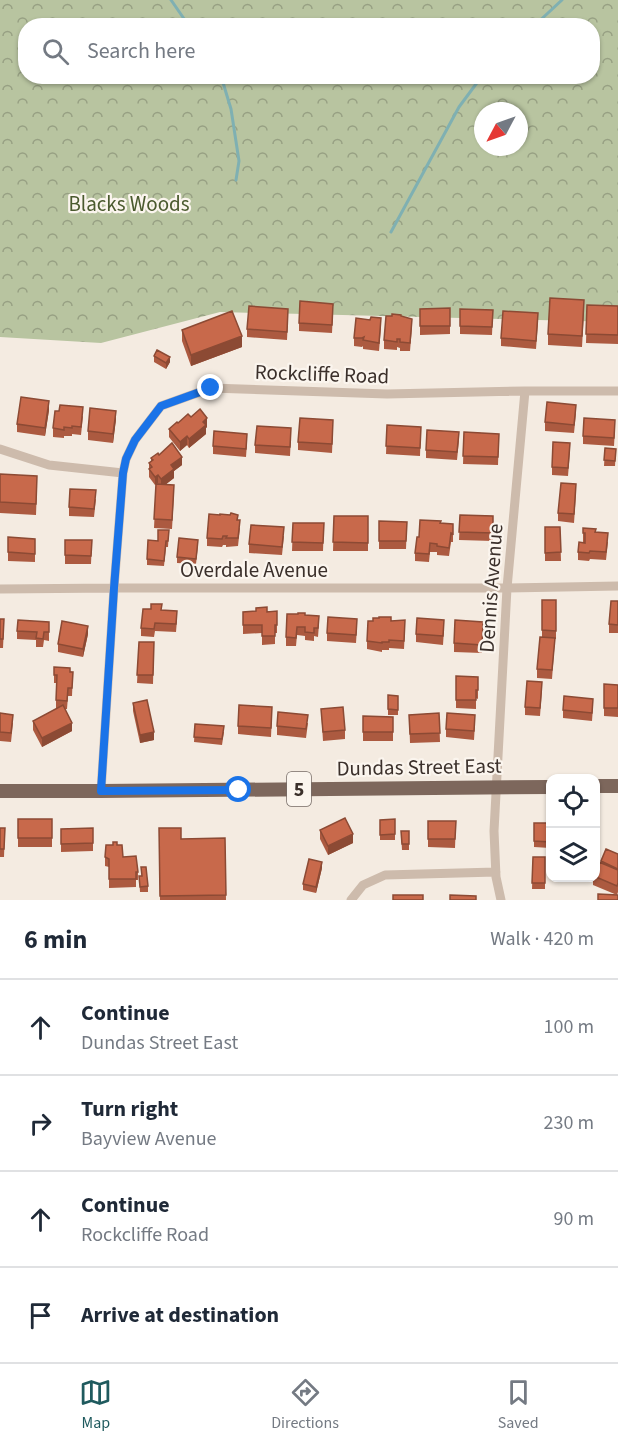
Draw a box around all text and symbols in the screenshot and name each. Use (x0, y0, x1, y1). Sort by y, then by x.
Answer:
search box (18, 18, 600, 84)
icon: search (39, 35, 72, 68)
text: Search here (87, 35, 195, 67)
north arrow (474, 102, 528, 156)
park label: Blacks Woods (69, 189, 190, 219)
street label: Rockcliffe Road (254, 357, 390, 391)
route end (197, 374, 223, 400)
street label: Dennis Avenue (472, 523, 510, 653)
street label: Overdale Avenue (180, 555, 328, 585)
street label: Dundas Street East (336, 751, 502, 783)
road number: 5 (287, 772, 311, 806)
map controls (546, 774, 600, 882)
button: locate (546, 774, 600, 828)
route start (225, 776, 251, 802)
button: layers (546, 828, 600, 882)
text: 6 min (24, 921, 87, 958)
text: Walk · 420 m (490, 925, 594, 953)
text: Continue (81, 997, 170, 1029)
icon: ahead (24, 1011, 57, 1044)
text: 100 m (544, 1013, 594, 1041)
text: Dundas Street East (81, 1029, 238, 1057)
text: Turn right (81, 1093, 178, 1125)
icon: right (24, 1107, 57, 1140)
text: 230 m (544, 1109, 594, 1137)
text: Bayview Avenue (81, 1125, 216, 1153)
text: Continue (81, 1189, 170, 1221)
icon: ahead (24, 1203, 57, 1236)
text: 90 m (554, 1205, 594, 1233)
text: Rockcliffe Road (81, 1221, 209, 1249)
icon: arrive (24, 1299, 57, 1332)
text: Arrive at destination (81, 1299, 279, 1331)
tab: Map (79, 1376, 112, 1434)
tab: Directions (271, 1376, 339, 1434)
tab: Saved (498, 1376, 539, 1434)

